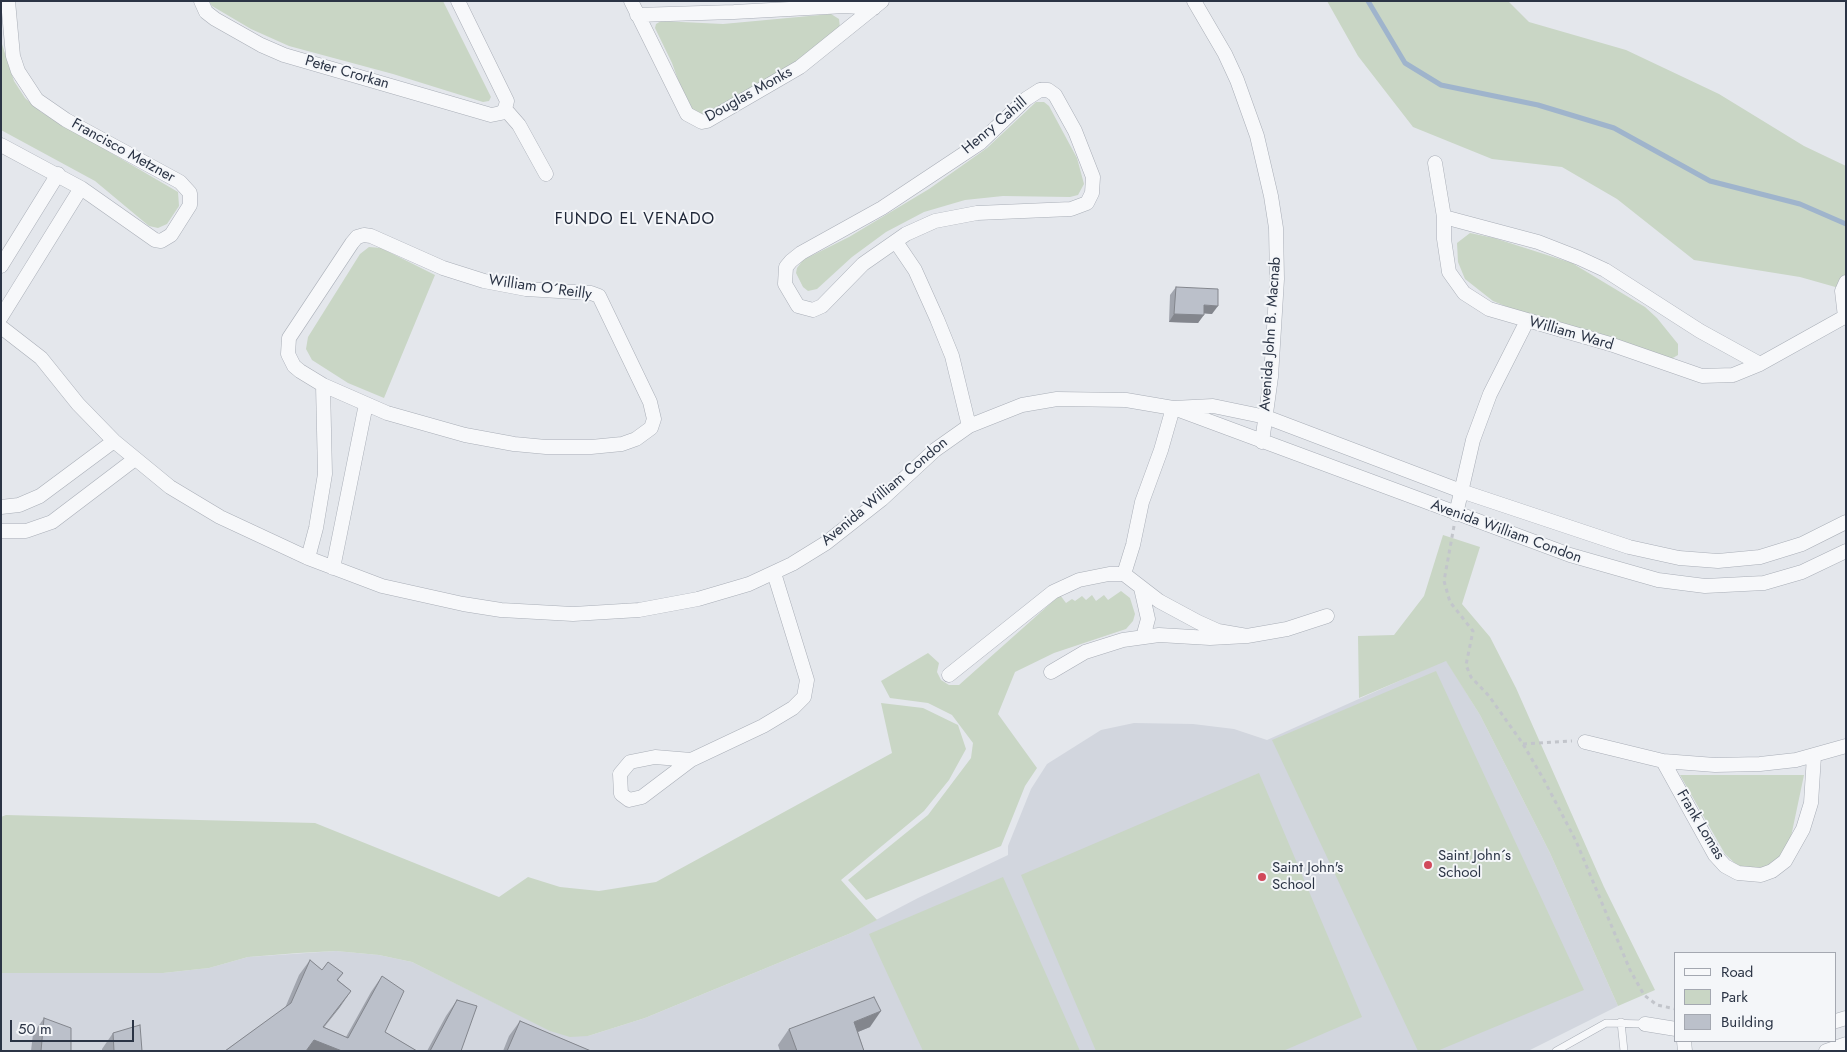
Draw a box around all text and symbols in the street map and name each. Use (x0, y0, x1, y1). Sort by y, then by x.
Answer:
street label: Peter Crorkan (303, 52, 391, 94)
street label: Douglas Monks (702, 64, 796, 126)
street label: Henry Cahill (959, 94, 1031, 158)
street label: Francisco Metzner (68, 115, 178, 187)
district label: FUNDO EL VENADO (553, 210, 717, 230)
street label: Avenida John B. Macnab (1257, 256, 1285, 412)
street label: William O´Reilly (487, 272, 593, 304)
street label: William Ward (1527, 313, 1615, 355)
street label: Avenida William Condon (818, 434, 952, 550)
street label: Avenida William Condon (1428, 496, 1584, 568)
street label: Frank Lomas (1672, 787, 1728, 863)
place label: Saint John´s School (1438, 847, 1511, 882)
place label: Saint John's School (1272, 859, 1343, 894)
marker: Saint John´s School (1422, 859, 1434, 871)
marker: Saint John's School (1256, 871, 1268, 883)
legend (1674, 952, 1837, 1042)
text: Road (1721, 961, 1753, 983)
text: Park (1721, 986, 1748, 1008)
scale bar (12, 1010, 136, 1042)
text: Building (1721, 1011, 1773, 1033)
text: 50 m (18, 1018, 52, 1040)

